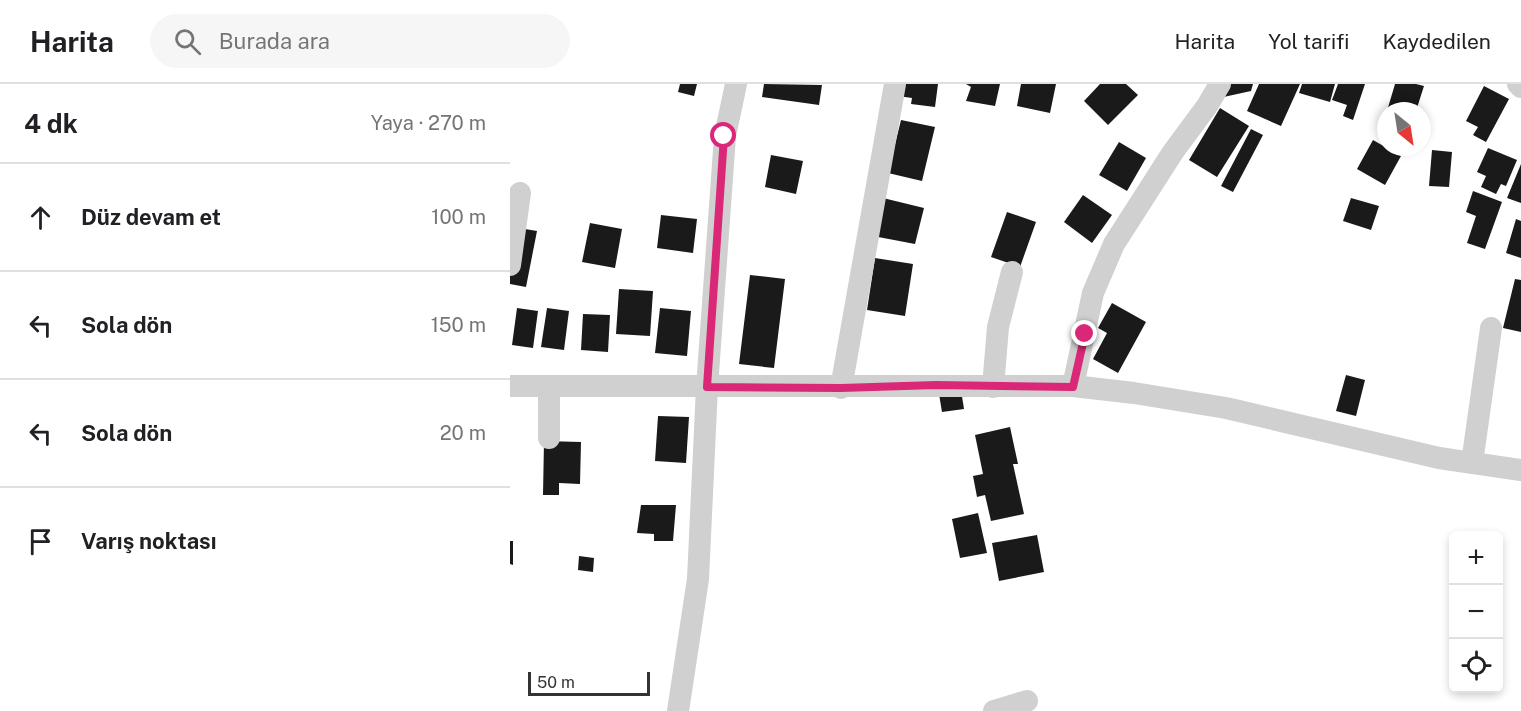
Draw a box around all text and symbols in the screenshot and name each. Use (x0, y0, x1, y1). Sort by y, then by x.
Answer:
search box (150, 14, 570, 68)
text: Harita (30, 25, 114, 58)
icon: search (171, 25, 204, 58)
text: Burada ara (219, 28, 330, 54)
text: Harita (1175, 29, 1235, 54)
text: Yol tarifi (1268, 29, 1349, 54)
text: Kaydedilen (1382, 29, 1491, 54)
north arrow (1377, 102, 1431, 156)
text: 4 dk (24, 108, 78, 139)
text: Yaya · 270 m (371, 111, 486, 135)
route start (710, 122, 736, 148)
icon: ahead (24, 201, 57, 234)
text: Düz devam et (81, 204, 221, 230)
text: 100 m (431, 205, 486, 229)
icon: left (24, 309, 57, 342)
text: Sola dön (81, 312, 172, 338)
text: 150 m (431, 313, 486, 337)
route end (1071, 320, 1097, 346)
icon: left (24, 417, 57, 450)
text: Sola dön (81, 420, 172, 446)
text: 20 m (440, 421, 486, 445)
icon: arrive (24, 525, 57, 558)
text: Varış noktası (81, 528, 216, 554)
map controls (1449, 531, 1503, 693)
button: + (1449, 531, 1503, 585)
button: − (1449, 585, 1503, 639)
button: locate (1449, 639, 1503, 693)
scale bar (528, 669, 650, 696)
text: 50 m (537, 673, 575, 692)

